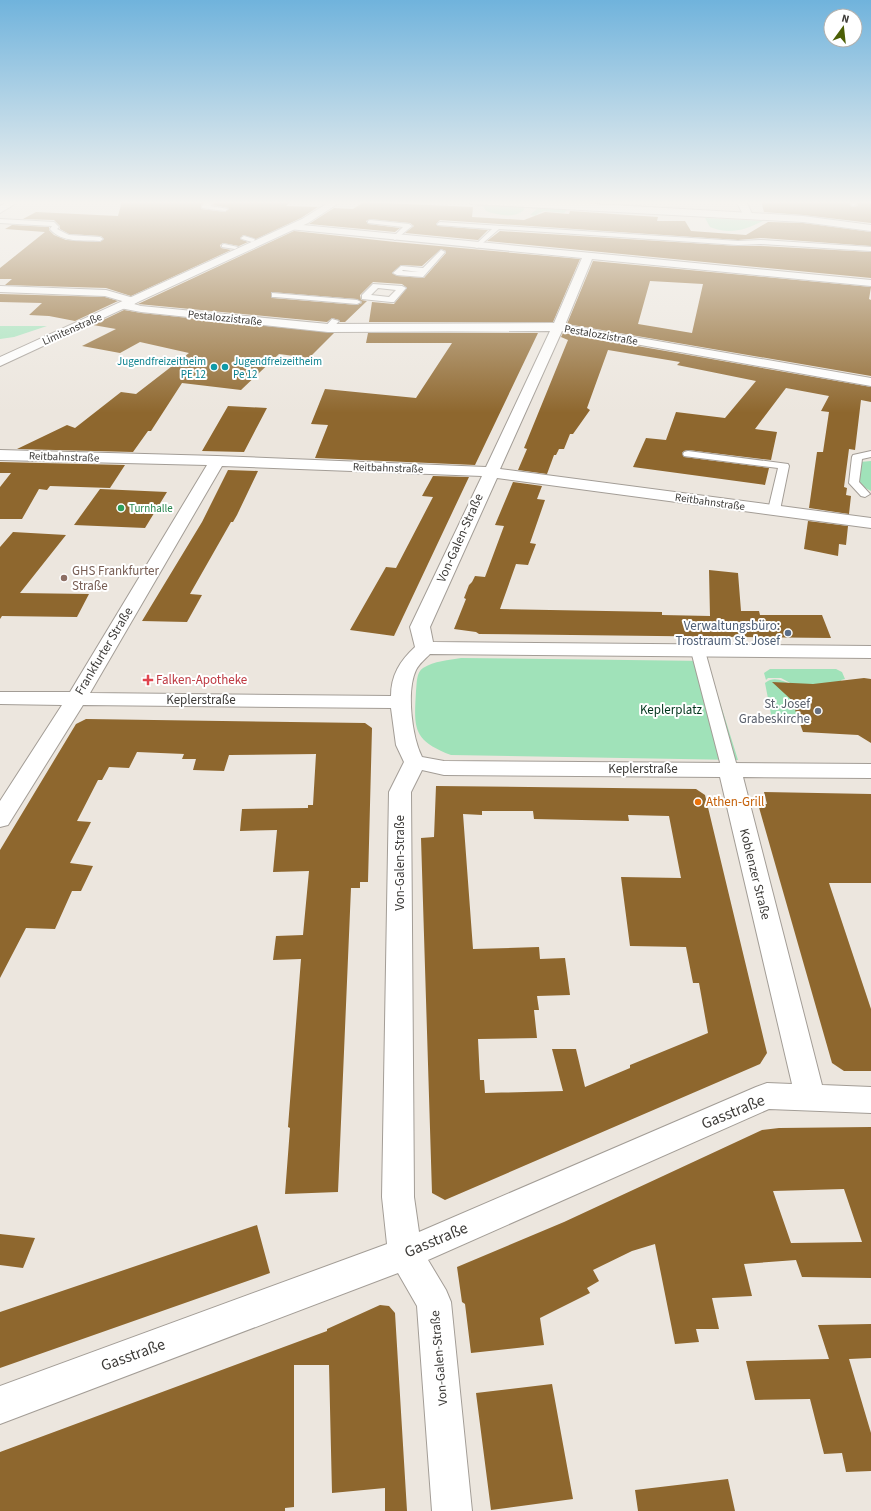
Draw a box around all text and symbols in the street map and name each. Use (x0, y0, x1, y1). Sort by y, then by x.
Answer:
north arrow (823, 8, 863, 48)
text: N (840, 11, 851, 27)
street label: Pestalozzistraße (187, 307, 263, 329)
street label: Limitenstraße (40, 309, 105, 349)
street label: Pestalozzistraße (563, 321, 640, 349)
place label: Jugendfreizeitheim PE 12 (117, 354, 206, 382)
place label: Jugendfreizeitheim Pe 12 (233, 354, 322, 382)
marker: Jugendfreizeitheim PE 12 (209, 362, 219, 372)
marker: Jugendfreizeitheim Pe 12 (220, 362, 230, 372)
street label: Reitbahnstraße (29, 448, 100, 466)
street label: Reitbahnstraße (353, 459, 424, 477)
street label: Reitbahnstraße (674, 490, 746, 514)
street label: Von-Galen-Straße (432, 491, 488, 585)
place label: Turnhalle (129, 501, 173, 516)
marker: Turnhalle (116, 503, 126, 513)
place label: GHS Frankfurter Straße (72, 562, 160, 595)
marker: GHS Frankfurter Straße (59, 573, 69, 583)
street label: Frankfurter Straße (71, 604, 137, 698)
place label: Verwaltungsbüro: Trostraum St. Josef (676, 617, 781, 650)
marker: Verwaltungsbüro: Trostraum St. Josef (783, 628, 793, 638)
place label: Falken-Apotheke (156, 671, 247, 689)
marker: Falken-Apotheke (143, 675, 153, 685)
street label: Keplerstraße (166, 691, 236, 709)
place label: St. Josef Grabeskirche (739, 695, 811, 728)
park label: Keplerplatz (640, 701, 703, 719)
marker: St. Josef Grabeskirche (813, 706, 823, 716)
street label: Keplerstraße (608, 760, 678, 778)
place label: Athen-Grill (706, 793, 764, 811)
marker: Athen-Grill (693, 797, 703, 807)
street label: Von-Galen-Straße (391, 815, 409, 911)
street label: Koblenzer Straße (735, 827, 775, 921)
street label: Gasstraße (698, 1089, 768, 1135)
street label: Gasstraße (401, 1217, 471, 1263)
street label: Von-Galen-Straße (426, 1310, 452, 1406)
street label: Gasstraße (98, 1333, 168, 1377)

